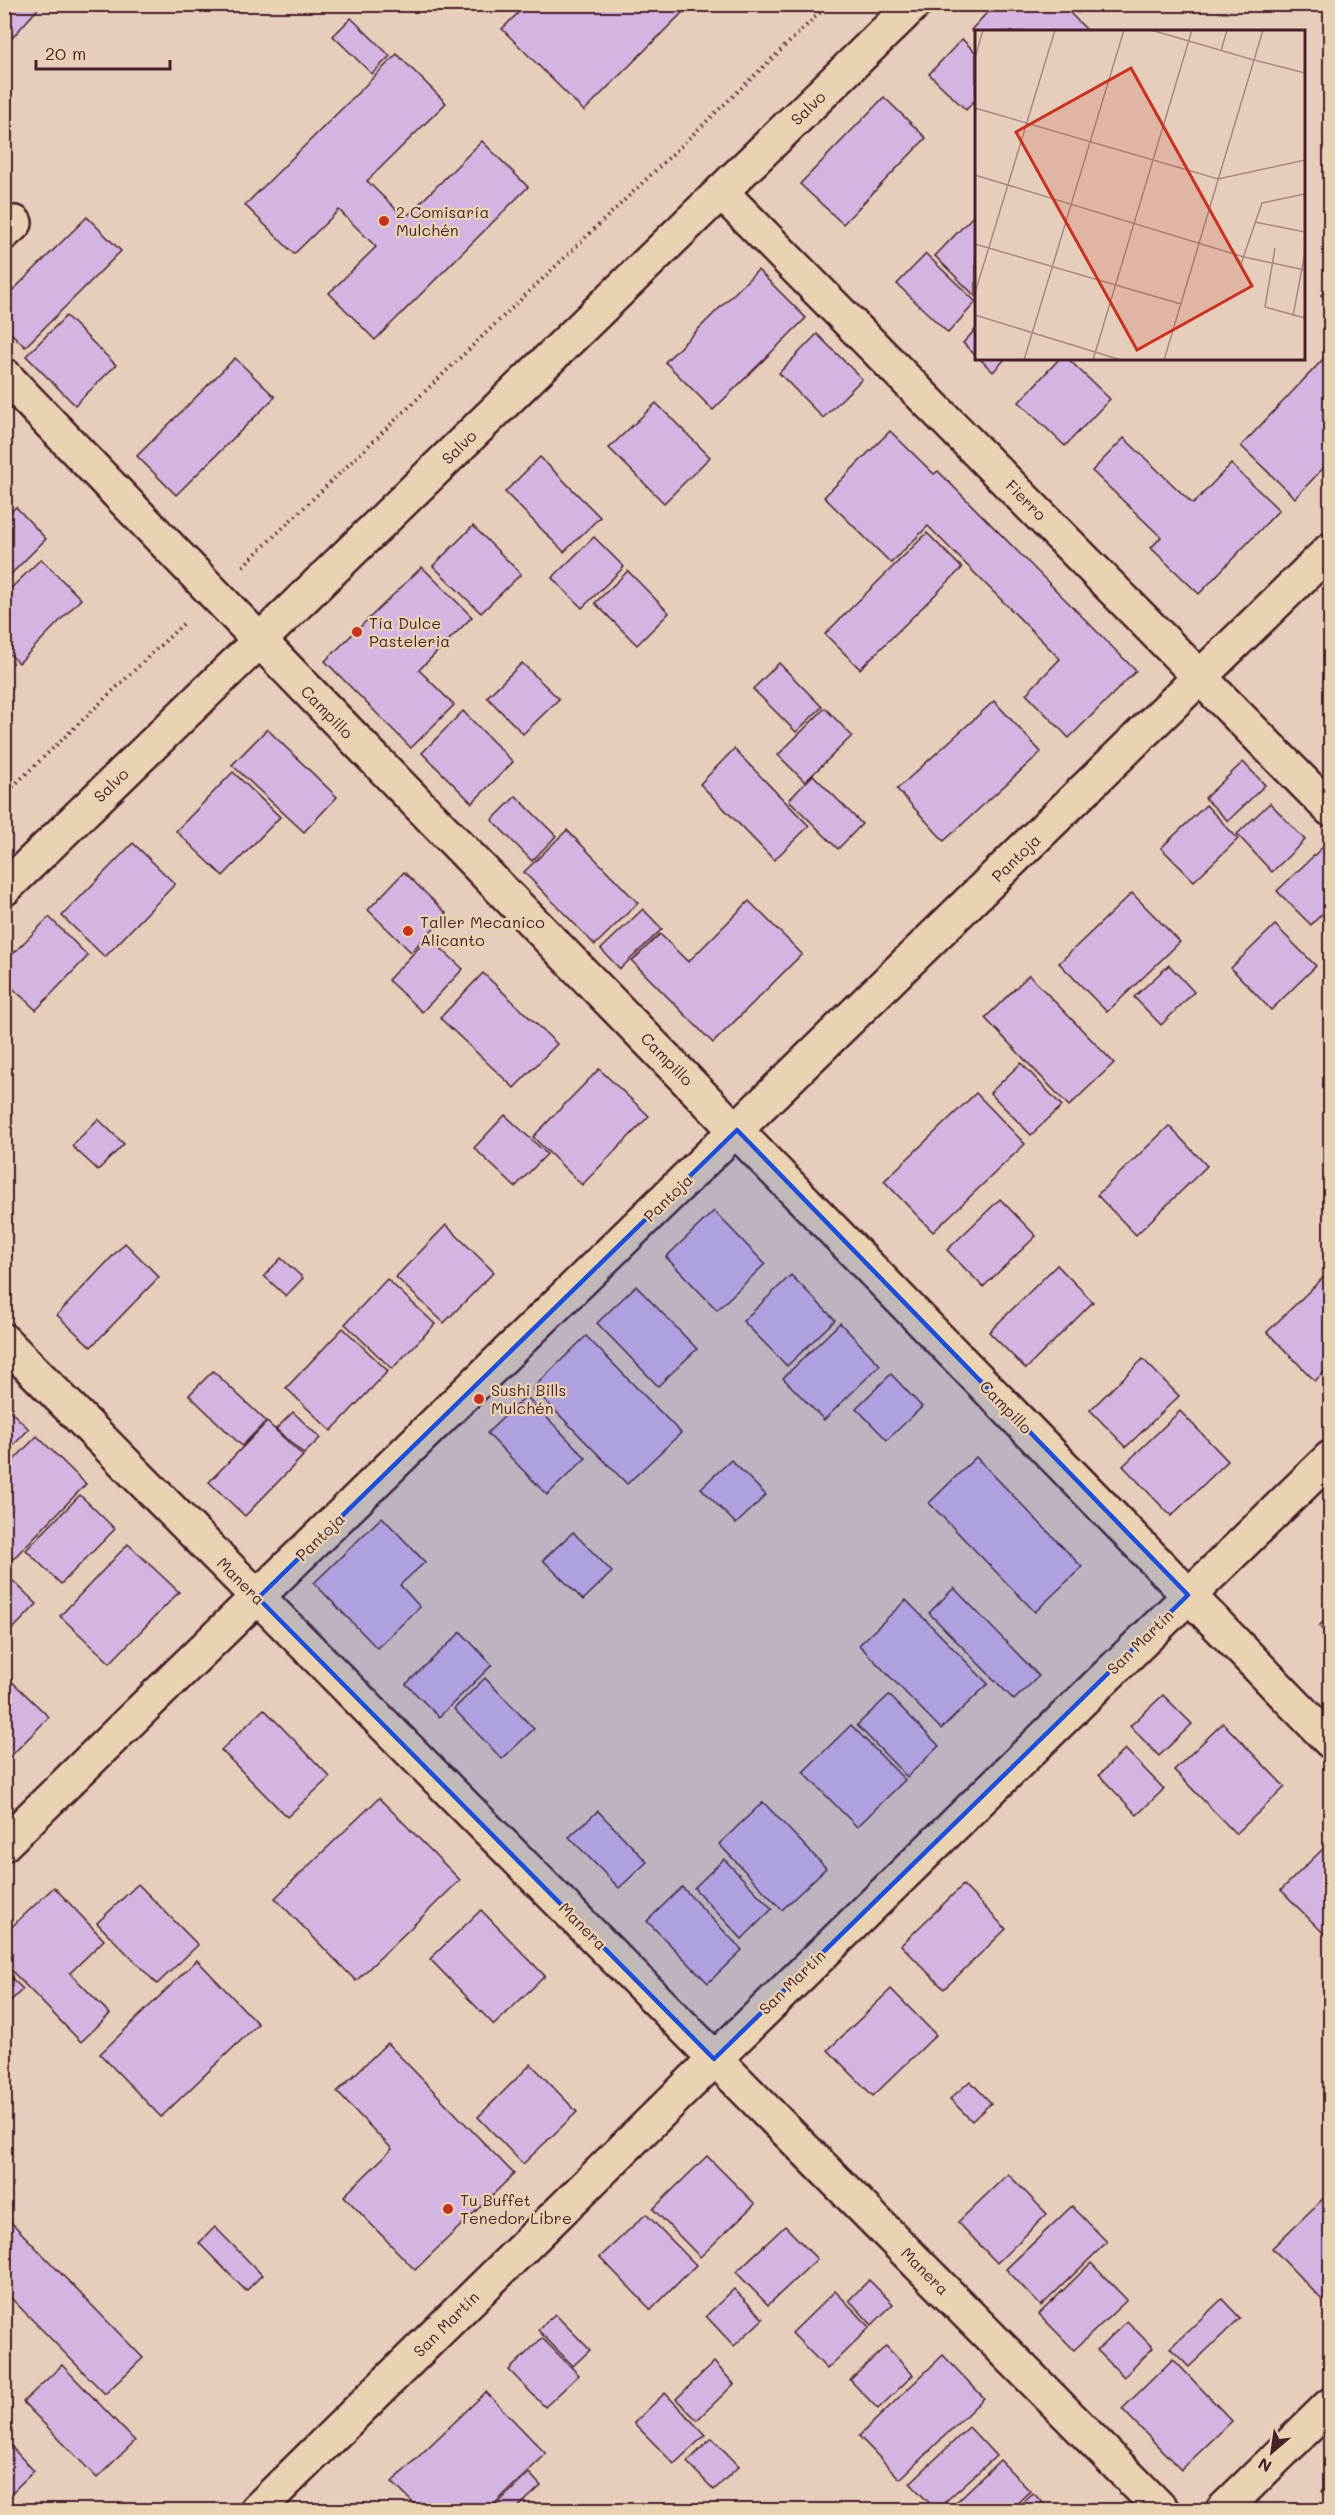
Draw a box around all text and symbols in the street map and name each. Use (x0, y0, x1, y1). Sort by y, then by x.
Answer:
inset map (975, 30, 1305, 360)
scale bar (36, 33, 170, 71)
text: 20 m (45, 41, 86, 65)
street label: Salvo (786, 86, 830, 129)
place label: 2 Comisaría Mulchén (396, 201, 489, 240)
marker: 2 Comisaría Mulchén (377, 214, 391, 228)
street label: Salvo (437, 425, 481, 468)
street label: Fierro (1001, 475, 1051, 525)
place label: Tía Dulce Pasteleria (369, 612, 450, 651)
marker: Tía Dulce Pasteleria (350, 625, 364, 639)
street label: Campillo (297, 680, 358, 743)
street label: Salvo (89, 763, 133, 806)
street label: Pantoja (987, 829, 1045, 886)
place label: Taller Mecanico Alicanto (420, 911, 545, 950)
marker: Taller Mecanico Alicanto (401, 924, 415, 938)
street label: Campillo (637, 1027, 698, 1090)
street label: Pantoja (639, 1169, 697, 1226)
street label: Campillo (976, 1375, 1037, 1438)
place label: Sushi Bills Mulchén (491, 1379, 566, 1418)
marker: Sushi Bills Mulchén (472, 1392, 486, 1406)
street label: Pantoja (291, 1508, 349, 1565)
street label: Manera (213, 1552, 270, 1609)
street label: San Martín (1102, 1605, 1177, 1679)
street label: Manera (555, 1897, 612, 1954)
street label: San Martín (754, 1945, 829, 2019)
place label: Tu Buffet Tenedor Libre (460, 2189, 572, 2228)
marker: Tu Buffet Tenedor Libre (441, 2202, 455, 2216)
street label: Manera (897, 2242, 954, 2299)
street label: San Martín (408, 2286, 483, 2361)
north arrow (1242, 2422, 1302, 2482)
text: N (1254, 2453, 1275, 2478)

